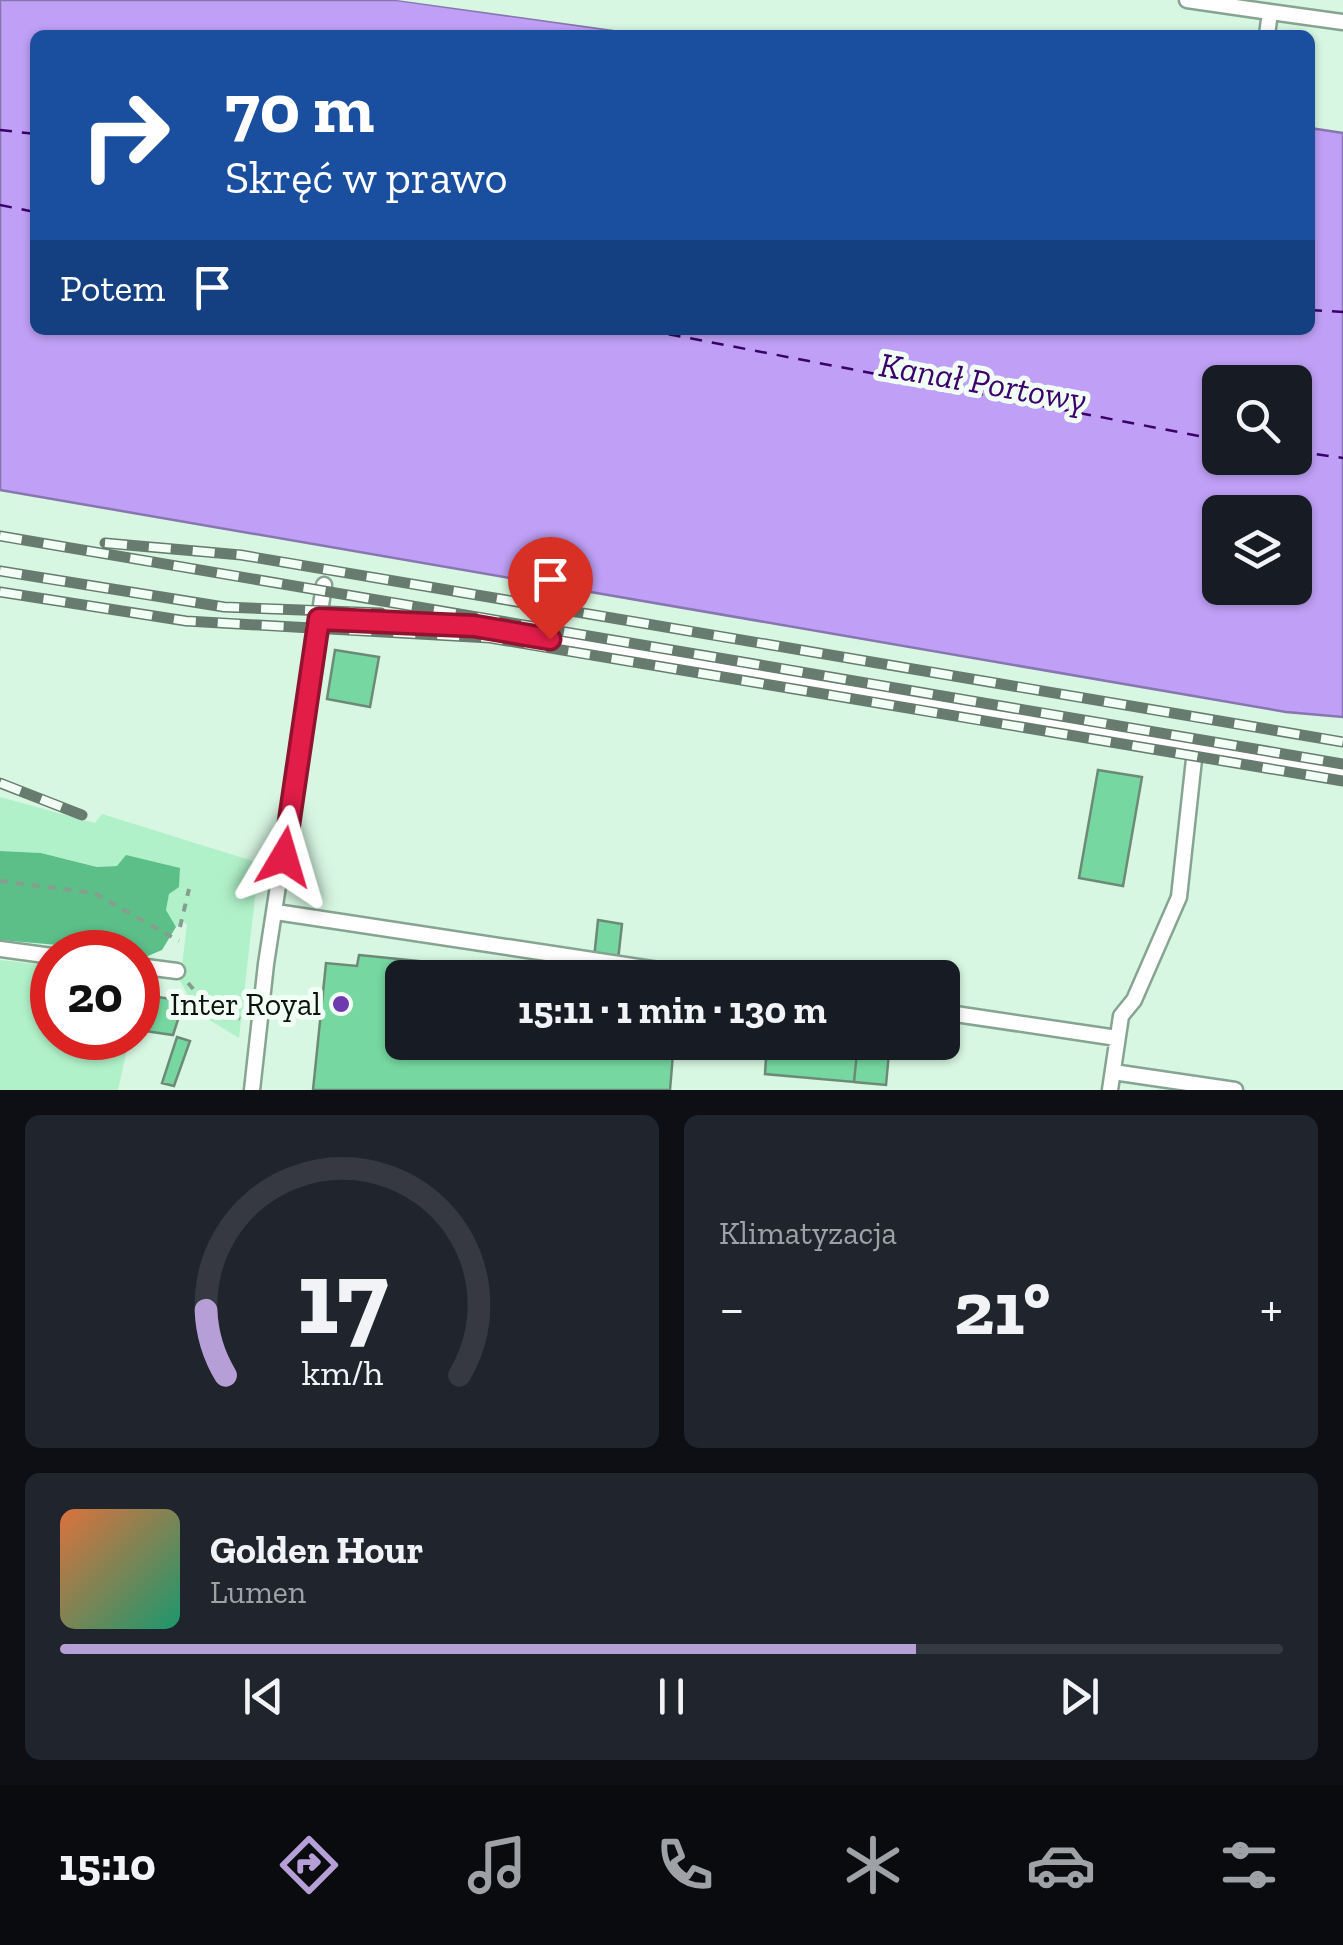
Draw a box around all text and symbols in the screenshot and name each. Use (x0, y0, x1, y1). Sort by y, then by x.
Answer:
text: 70 m (225, 66, 374, 150)
icon: right (60, 70, 190, 200)
text: Skręć w prawo (225, 151, 508, 205)
icon: arrive (185, 260, 240, 315)
text: Potem (60, 265, 165, 311)
water label: Kanał Portowy (876, 343, 1090, 421)
map controls (1202, 365, 1312, 605)
button: search (1202, 365, 1312, 475)
button: layers (1202, 495, 1312, 605)
pin (508, 537, 593, 640)
icon: arrive (523, 552, 578, 607)
position arrow (232, 805, 336, 909)
speed limit sign: 20 (30, 930, 160, 1060)
place label: Inter Royal (170, 985, 321, 1023)
text: 15:11 · 1 min · 130 m (518, 987, 827, 1033)
marker: Inter Royal (330, 993, 352, 1015)
text: Klimatyzacja (719, 1214, 897, 1252)
text: 17 (296, 1235, 388, 1360)
text: 21° (954, 1263, 1050, 1353)
text: − (719, 1275, 745, 1341)
text: + (1260, 1275, 1283, 1341)
text: km/h (301, 1351, 383, 1394)
text: Golden Hour (210, 1527, 423, 1573)
text: Lumen (210, 1573, 306, 1611)
icon: previous (236, 1669, 291, 1724)
icon: pause (644, 1669, 699, 1724)
icon: next (1052, 1669, 1107, 1724)
icon: directions (274, 1830, 344, 1900)
icon: music (462, 1830, 532, 1900)
icon: phone (650, 1830, 720, 1900)
icon: climate (838, 1830, 908, 1900)
icon: car (1026, 1830, 1096, 1900)
icon: filters (1214, 1830, 1284, 1900)
text: 15:10 (59, 1838, 156, 1892)

